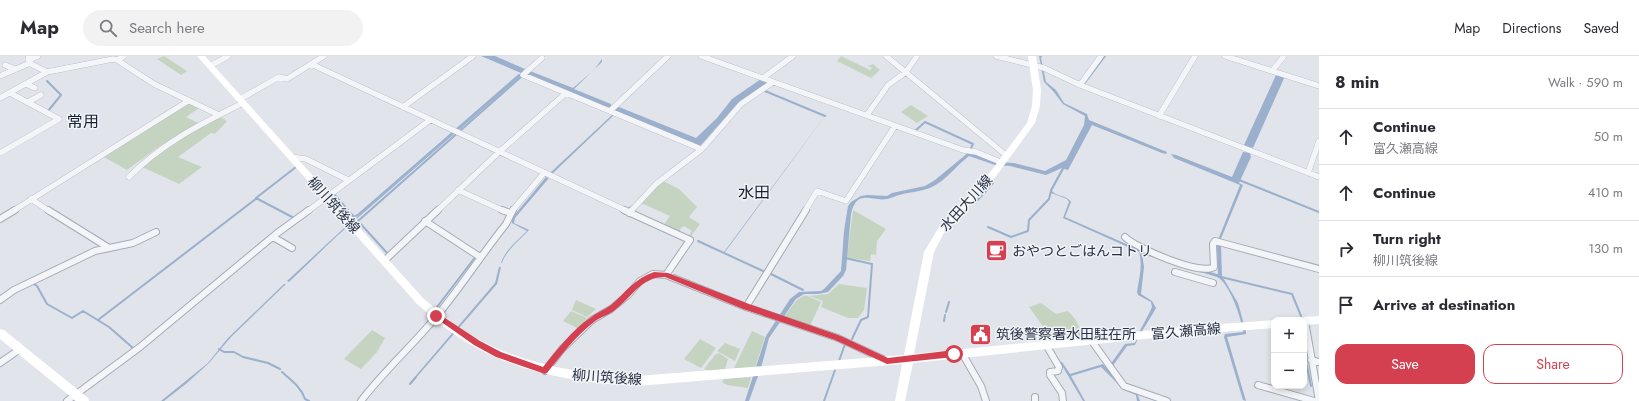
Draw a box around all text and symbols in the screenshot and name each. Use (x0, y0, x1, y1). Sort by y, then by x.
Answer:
search box (83, 10, 363, 46)
text: Map (20, 14, 59, 41)
icon: search (97, 17, 119, 39)
text: Search here (129, 17, 205, 39)
text: Map (1454, 18, 1480, 38)
text: Directions (1502, 18, 1562, 38)
text: Saved (1584, 18, 1619, 38)
text: 8 min (1335, 70, 1379, 94)
text: Walk · 590 m (1548, 73, 1623, 92)
district label: 常用 (67, 110, 99, 133)
text: Continue (1373, 116, 1436, 138)
icon: ahead (1335, 126, 1357, 148)
text: 50 m (1594, 127, 1623, 146)
text: 富久瀬高線 (1373, 139, 1438, 158)
street label: 水田大川線 (935, 170, 997, 236)
street label: 柳川筑後線 (303, 172, 365, 238)
district label: 水田 (738, 181, 770, 204)
icon: ahead (1335, 182, 1357, 204)
text: Continue (1373, 182, 1436, 204)
text: 410 m (1588, 183, 1623, 202)
text: Turn right (1373, 228, 1441, 250)
cafe icon: おやつとごはんコトリ (983, 238, 1009, 264)
icon: right (1335, 238, 1357, 260)
text: 130 m (1588, 239, 1623, 258)
place label: おやつとごはんコトリ (1012, 241, 1152, 261)
text: 柳川筑後線 (1373, 251, 1438, 270)
icon: arrive (1335, 294, 1357, 316)
text: Arrive at destination (1373, 294, 1515, 316)
route end (427, 307, 445, 325)
map controls (1271, 317, 1307, 389)
button: + (1271, 317, 1307, 353)
street label: 富久瀬高線 (1150, 318, 1222, 344)
public building icon: 筑後警察署水田駐在所 (967, 321, 993, 347)
place label: 筑後警察署水田駐在所 (996, 324, 1136, 344)
button: Save (1335, 344, 1475, 384)
button: Share (1483, 344, 1623, 384)
route start (945, 345, 963, 363)
button: − (1271, 353, 1307, 389)
street label: 柳川筑後線 (571, 365, 643, 389)

